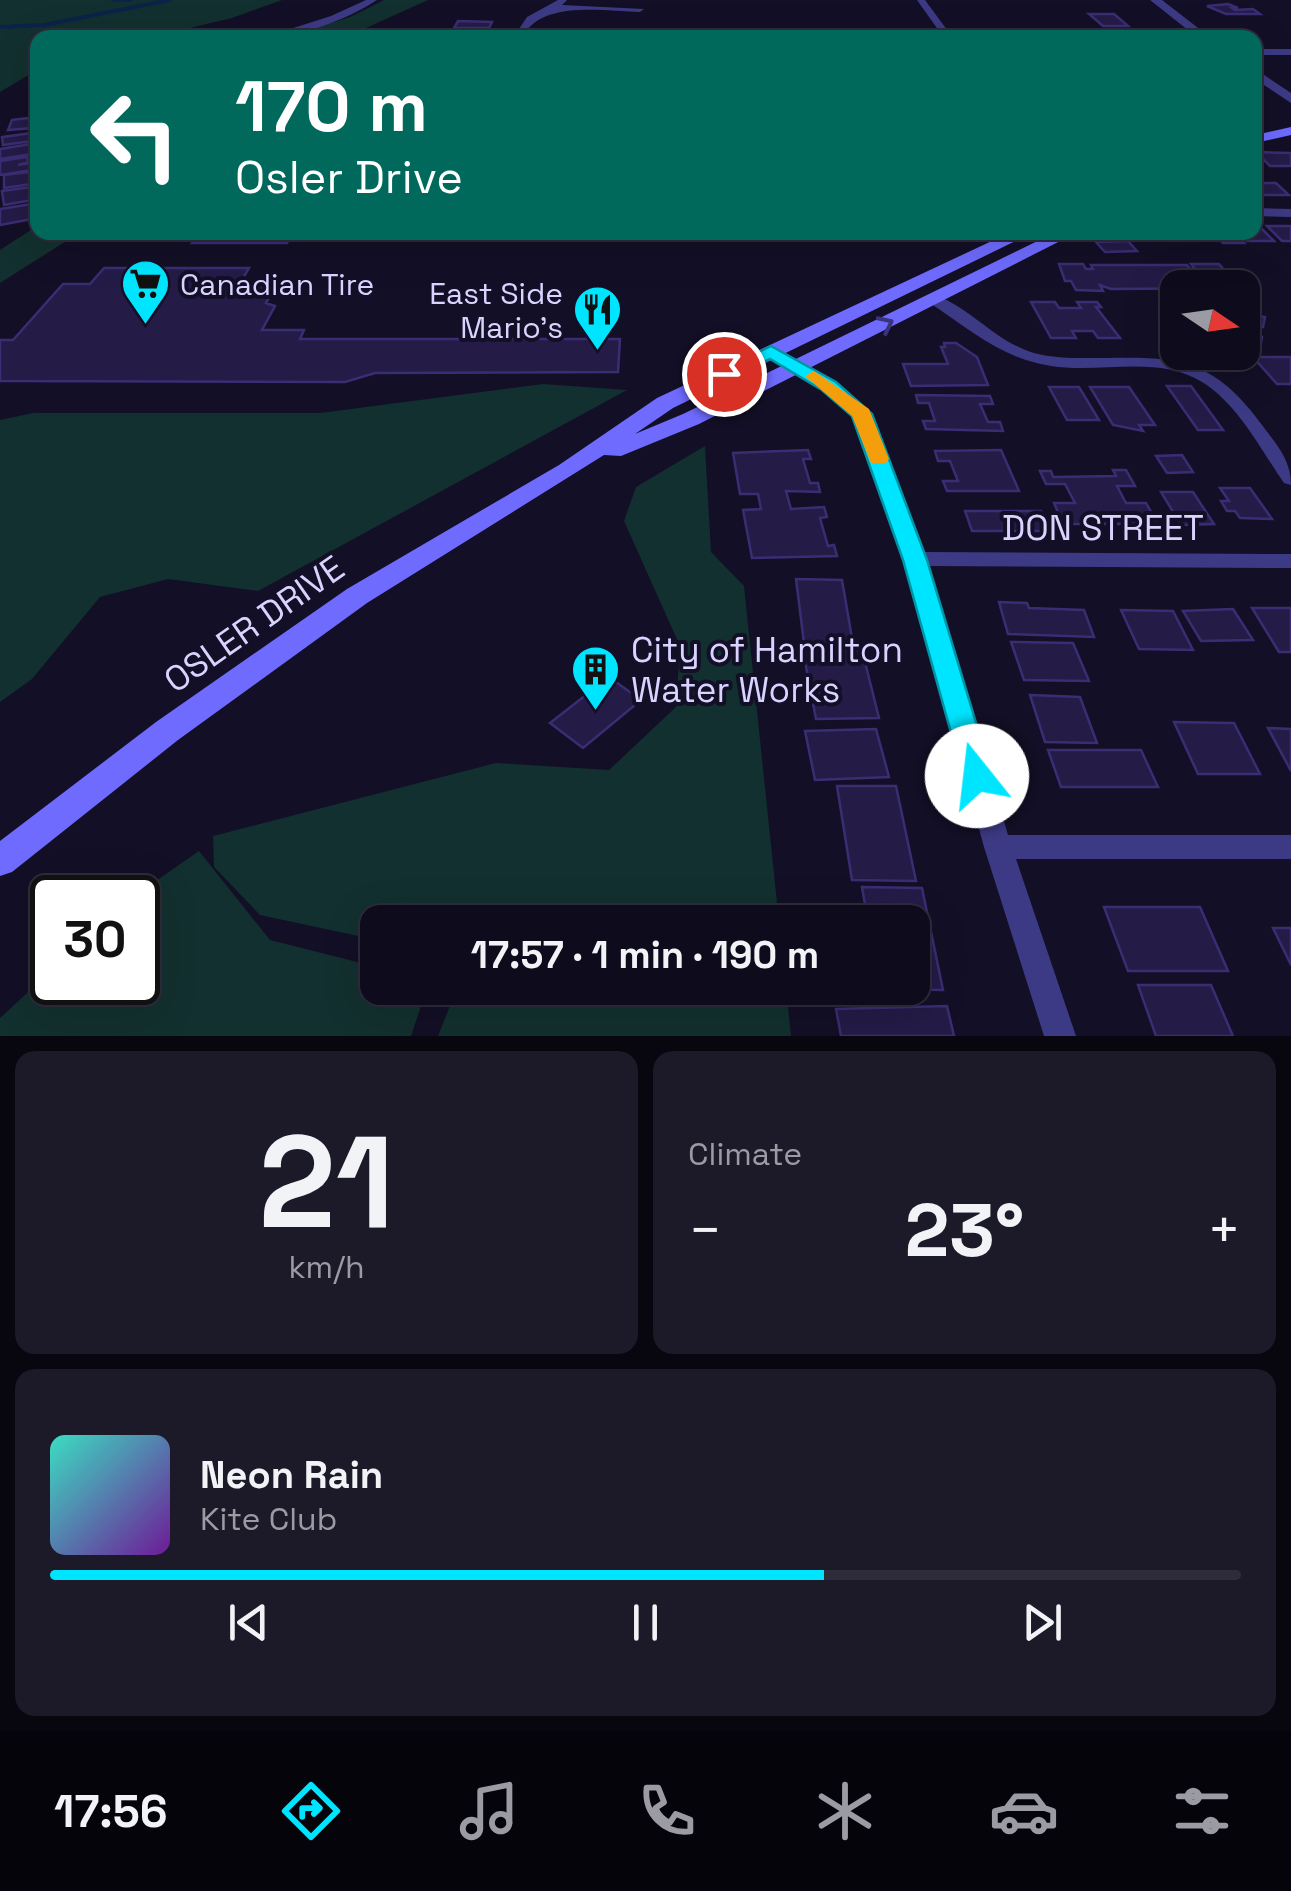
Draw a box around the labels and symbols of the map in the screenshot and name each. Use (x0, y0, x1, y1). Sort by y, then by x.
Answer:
supermarket icon: Canadian Tire (119, 258, 171, 326)
place label: Canadian Tire (180, 265, 374, 304)
north arrow (1160, 270, 1260, 370)
place label: East Side Mario's (429, 274, 563, 347)
restaurant icon: East Side Mario's (572, 284, 624, 352)
one-way arrow (876, 316, 894, 336)
pin (682, 332, 767, 417)
street label: DON STREET (1002, 506, 1204, 550)
street label: OSLER DRIVE (155, 546, 353, 702)
place label: City of Hamilton Water Works (631, 628, 903, 712)
building icon: City of Hamilton Water Works (570, 644, 622, 712)
position arrow (925, 724, 1029, 828)
speed limit sign: 30 (30, 875, 160, 1005)

